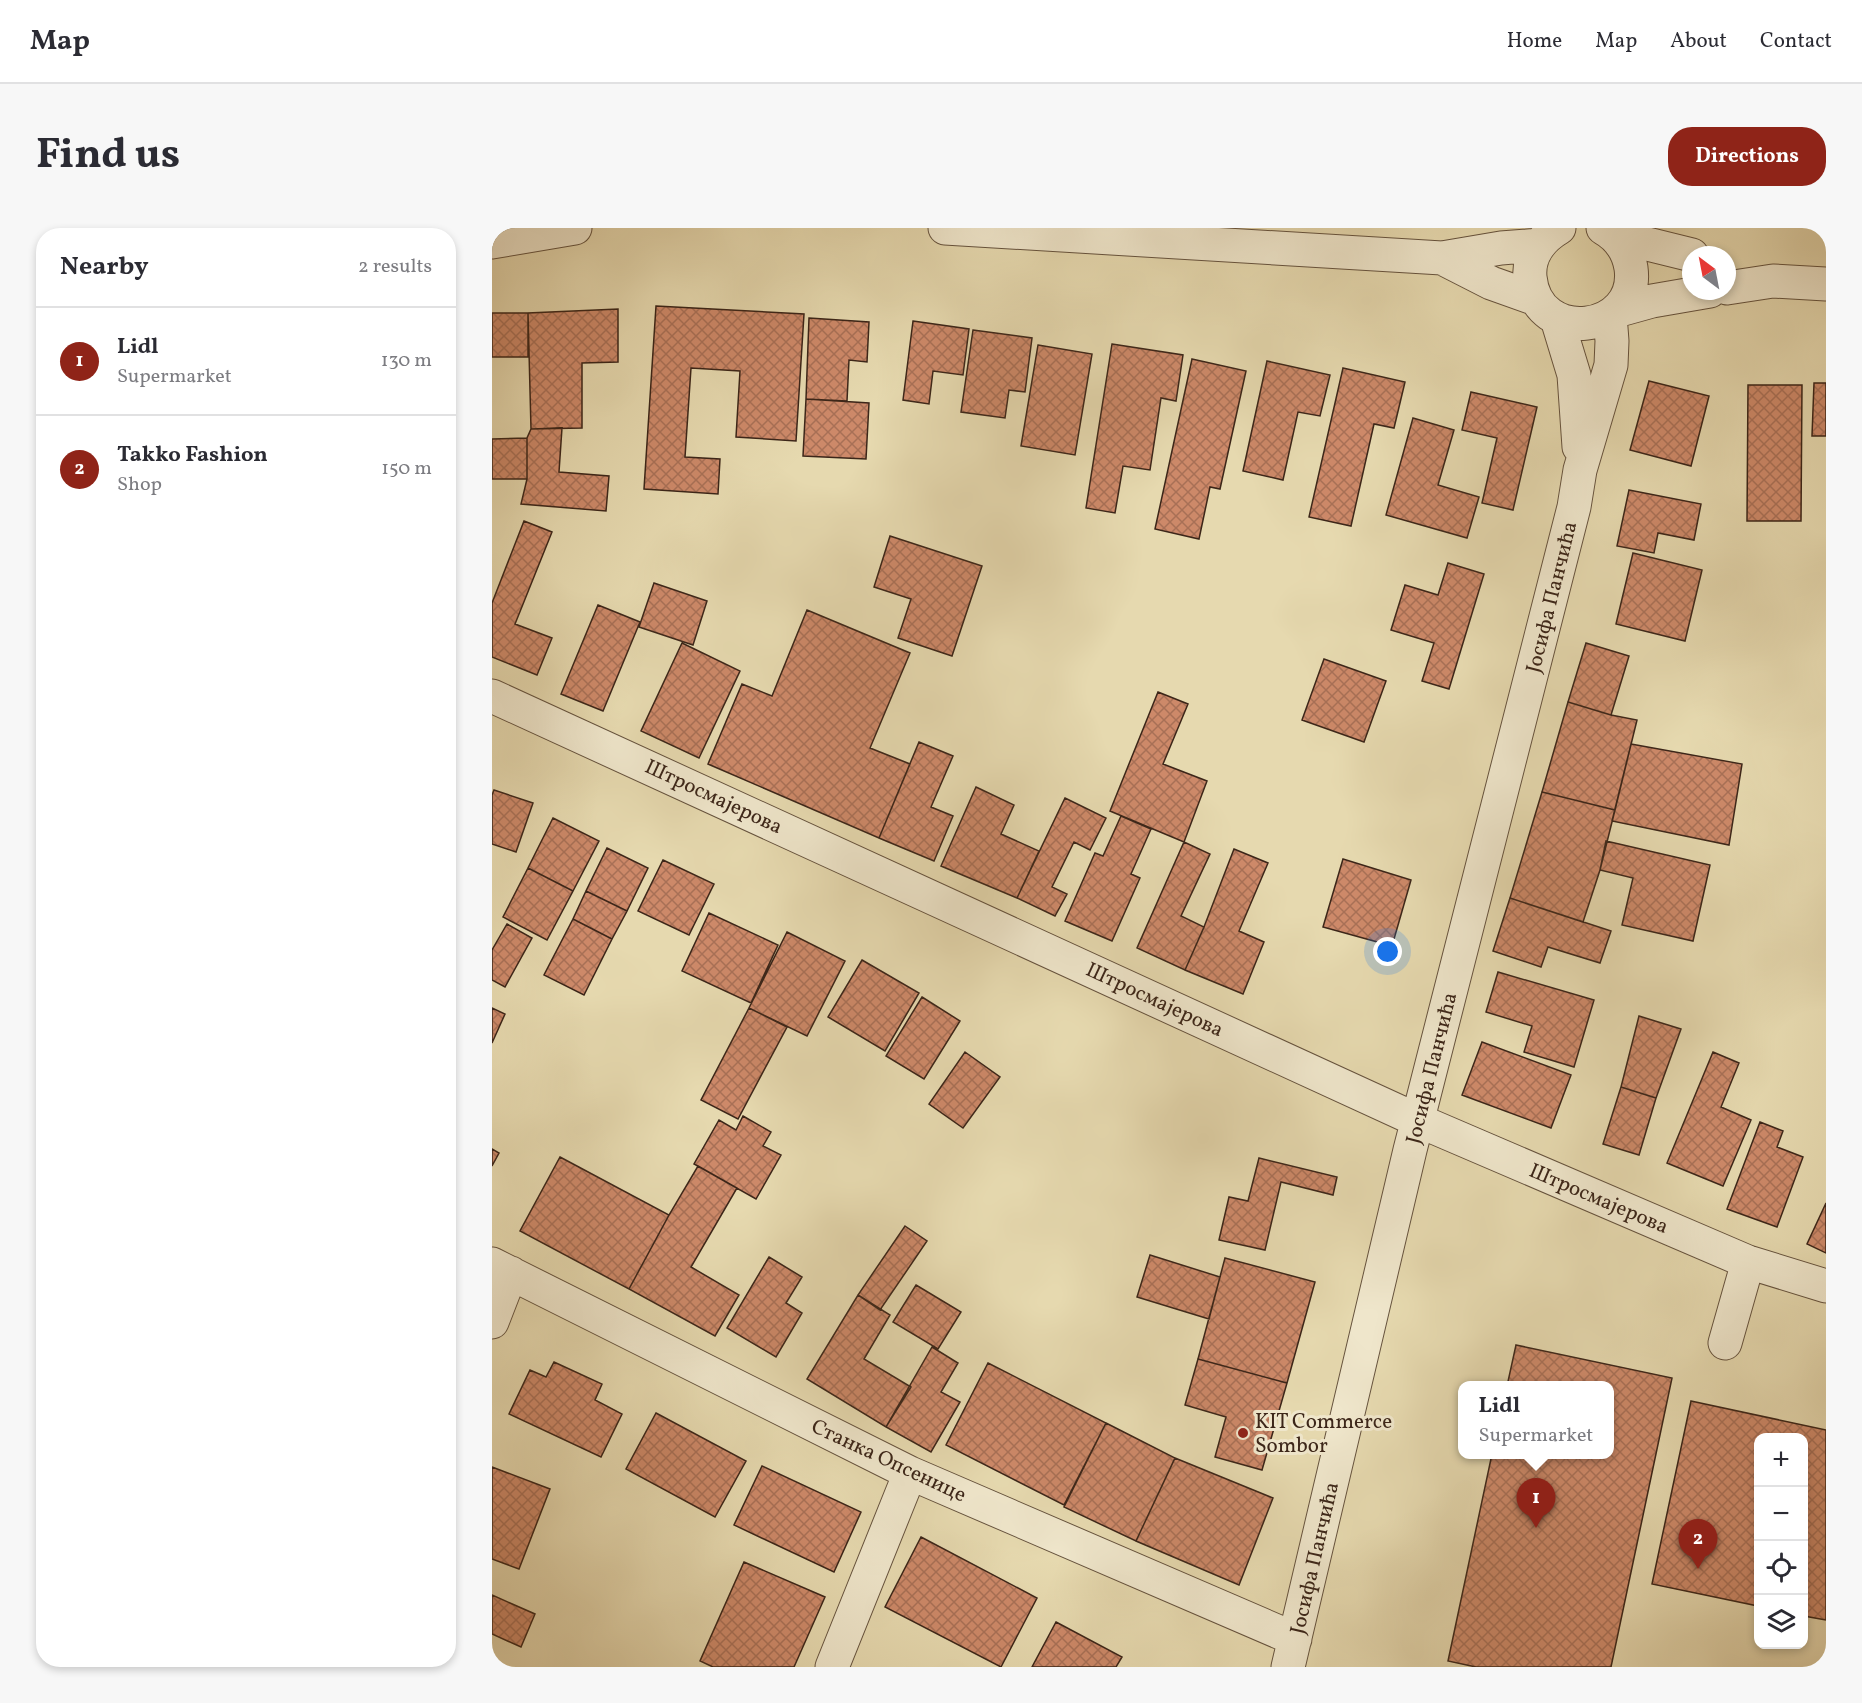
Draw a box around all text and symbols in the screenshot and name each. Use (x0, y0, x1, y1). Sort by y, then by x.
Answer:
text: Map (30, 22, 90, 61)
text: Home (1507, 27, 1562, 56)
text: Map (1595, 27, 1637, 56)
text: About (1670, 27, 1727, 56)
text: Contact (1760, 27, 1832, 56)
text: Find us (36, 127, 180, 186)
button: Directions (1668, 127, 1826, 186)
north arrow (1682, 246, 1736, 300)
text: Nearby (60, 249, 149, 285)
text: 2 results (358, 253, 432, 281)
text: Lidl (117, 332, 159, 363)
text: 1 (75, 347, 84, 375)
text: 130 m (381, 347, 432, 375)
text: Supermarket (117, 363, 232, 391)
text: Takko Fashion (117, 440, 268, 471)
text: 2 (74, 455, 85, 483)
text: 150 m (381, 455, 432, 483)
text: Shop (117, 471, 162, 499)
street label: Јосифа Панчића (1520, 518, 1585, 676)
street label: Штросмајерова (640, 753, 787, 842)
your location (1373, 937, 1402, 966)
street label: Штросмајерова (1081, 956, 1228, 1045)
street label: Јосифа Панчића (1400, 989, 1465, 1147)
street label: Штросмајерова (1524, 1157, 1673, 1242)
popup (1458, 1381, 1614, 1459)
text: Lidl (1479, 1391, 1520, 1422)
place label: KIT Commerce Sombor (1255, 1408, 1392, 1461)
street label: Станка Опсенице (806, 1413, 971, 1510)
text: Supermarket (1479, 1422, 1593, 1450)
marker: KIT Commerce Sombor (1236, 1426, 1250, 1440)
map controls (1754, 1433, 1808, 1649)
button: + (1754, 1433, 1808, 1487)
pin: 1 (1516, 1478, 1556, 1528)
street label: Јосифа Панчића (1284, 1479, 1347, 1637)
button: − (1754, 1487, 1808, 1541)
pin: 2 (1678, 1520, 1718, 1569)
button: locate (1754, 1541, 1808, 1595)
button: layers (1754, 1595, 1808, 1649)

